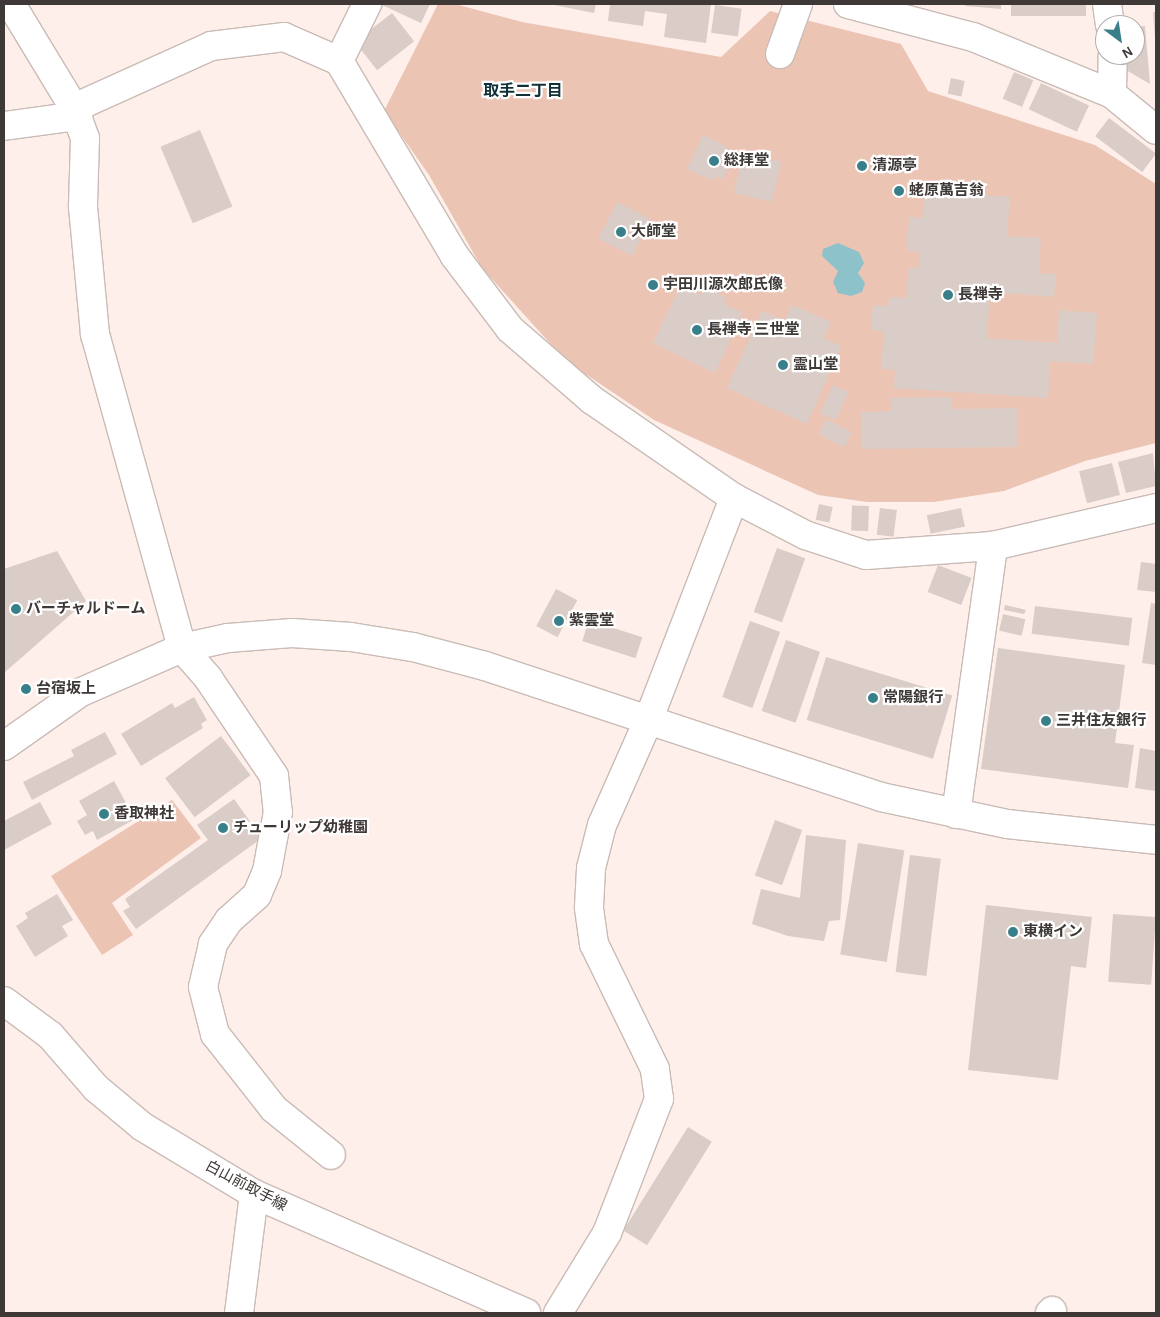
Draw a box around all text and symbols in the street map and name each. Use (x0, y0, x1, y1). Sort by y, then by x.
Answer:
north arrow (1095, 15, 1145, 65)
text: N (1119, 43, 1135, 61)
district label: 取手二丁目 (483, 81, 563, 101)
place label: 総拝堂 (724, 152, 769, 170)
marker: 総拝堂 (708, 155, 720, 167)
place label: 清源亭 (872, 157, 917, 175)
marker: 清源亭 (856, 160, 868, 172)
place label: 蛯原萬吉翁 (909, 182, 984, 200)
marker: 蛯原萬吉翁 (893, 185, 905, 197)
place label: 大師堂 (631, 223, 676, 241)
marker: 大師堂 (615, 226, 627, 238)
place label: 宇田川源次郎氏像 (663, 276, 783, 294)
marker: 宇田川源次郎氏像 (647, 279, 659, 291)
place label: 長禅寺 (958, 286, 1003, 304)
marker: 長禅寺 (942, 289, 954, 301)
place label: 長禅寺 三世堂 (707, 321, 799, 339)
marker: 長禅寺 三世堂 (691, 324, 703, 336)
place label: 霊山堂 (793, 356, 838, 374)
marker: 霊山堂 (777, 359, 789, 371)
place label: バーチャルドーム (26, 600, 146, 618)
marker: バーチャルドーム (10, 603, 22, 615)
place label: 紫雲堂 (569, 612, 614, 630)
marker: 紫雲堂 (553, 615, 565, 627)
place label: 台宿坂上 (36, 680, 96, 698)
marker: 台宿坂上 (20, 683, 32, 695)
place label: 常陽銀行 (883, 689, 943, 707)
marker: 常陽銀行 (867, 692, 879, 704)
place label: 三井住友銀行 (1056, 712, 1146, 730)
marker: 三井住友銀行 (1040, 715, 1052, 727)
place label: 香取神社 (114, 805, 174, 823)
marker: 香取神社 (98, 808, 110, 820)
place label: チューリップ幼稚園 (233, 819, 368, 837)
marker: チューリップ幼稚園 (217, 822, 229, 834)
place label: 東横イン (1023, 923, 1083, 941)
marker: 東横イン (1007, 926, 1019, 938)
street label: 白山前取手線 (202, 1157, 290, 1215)

